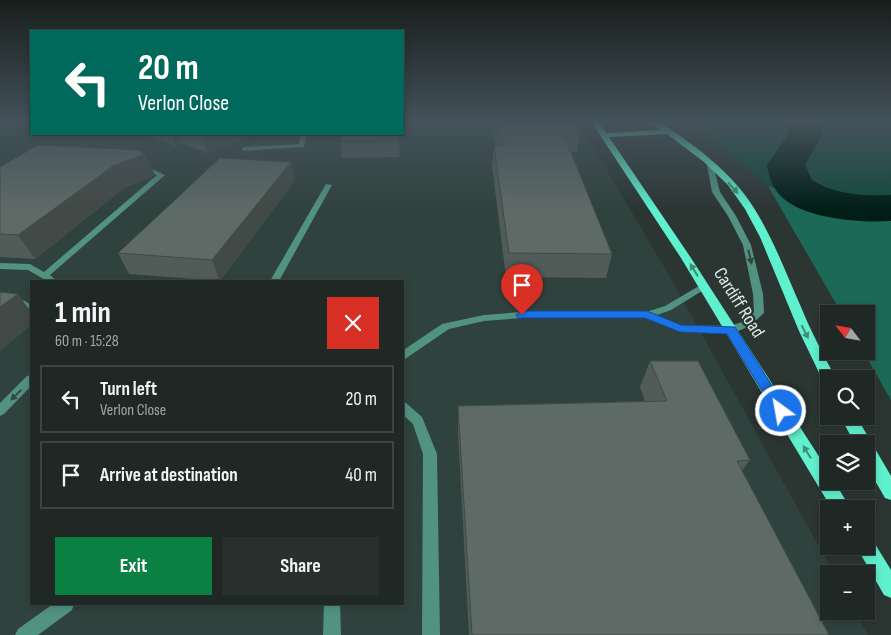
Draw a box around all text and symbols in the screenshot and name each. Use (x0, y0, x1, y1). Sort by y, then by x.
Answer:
text: 20 m (138, 47, 199, 90)
icon: left (55, 50, 120, 115)
text: Verlon Close (138, 90, 229, 117)
one-way arrow (727, 181, 738, 194)
one-way arrow (746, 249, 754, 264)
one-way arrow (689, 263, 698, 276)
street label: Cardiff Road (708, 263, 769, 342)
pin (501, 264, 543, 315)
icon: arrive (508, 271, 536, 299)
text: 1 min (55, 295, 111, 331)
button: close (327, 297, 379, 349)
north arrow (820, 305, 875, 360)
map controls (820, 305, 875, 620)
one-way arrow (802, 325, 810, 339)
text: 60 m · 15:28 (55, 332, 119, 351)
button: search (820, 370, 875, 425)
text: Turn left (100, 378, 157, 401)
position arrow (754, 384, 806, 436)
icon: left (57, 385, 85, 413)
text: 20 m (345, 388, 377, 411)
one-way arrow (10, 389, 22, 401)
text: Verlon Close (100, 401, 166, 420)
button: layers (820, 435, 875, 490)
one-way arrow (802, 446, 812, 459)
icon: arrive (57, 461, 85, 489)
text: Arrive at destination (100, 464, 238, 487)
text: 40 m (345, 464, 377, 487)
button: + (820, 500, 875, 555)
button: Exit (55, 537, 212, 595)
button: Share (222, 537, 379, 595)
button: − (820, 565, 875, 620)

